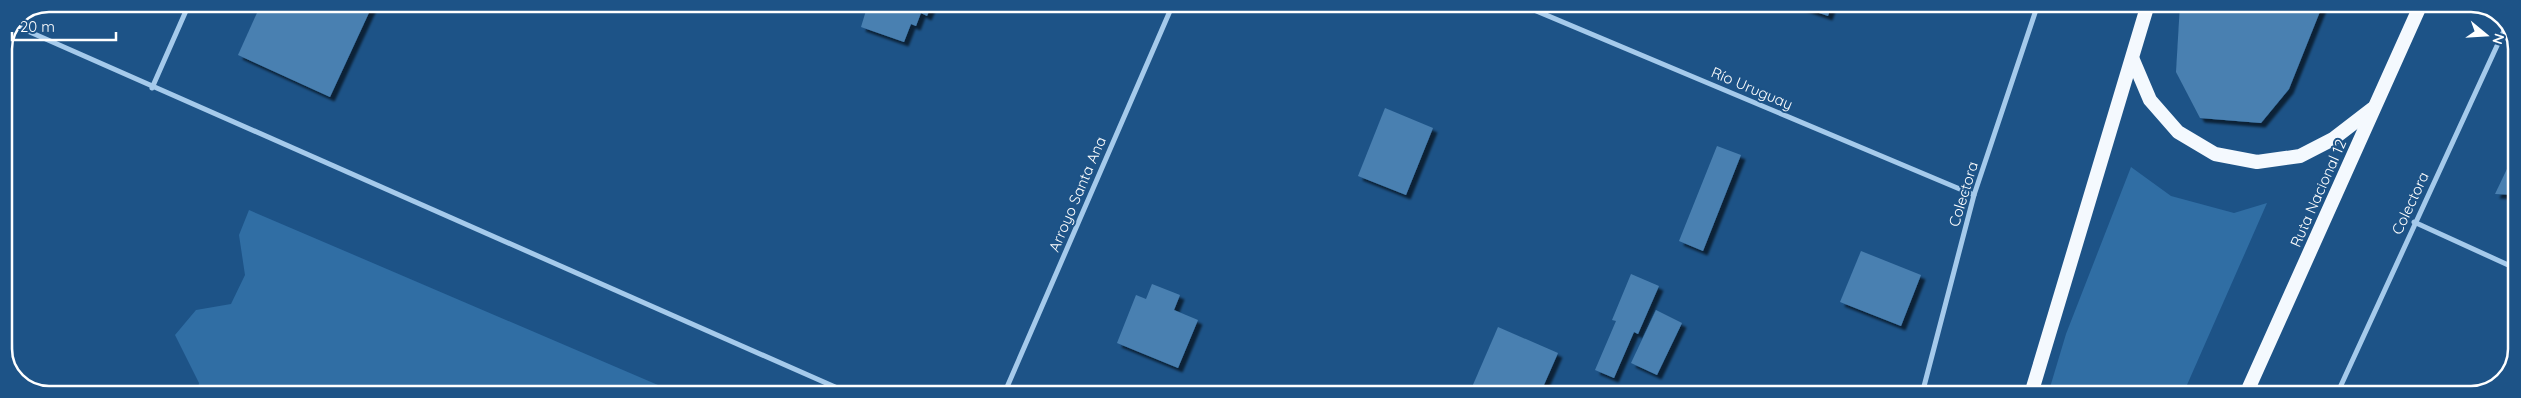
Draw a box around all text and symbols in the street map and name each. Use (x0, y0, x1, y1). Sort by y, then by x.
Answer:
scale bar (12, 10, 116, 42)
north arrow (2461, 10, 2511, 60)
text: 20 m (20, 17, 55, 36)
text: N (2488, 31, 2509, 47)
street label: Río Uruguay (1708, 62, 1796, 114)
street label: Arroyo Santa Ana (1044, 133, 1110, 255)
street label: Ruta Nacional 12 (2286, 136, 2350, 250)
street label: Colectora (1944, 159, 1982, 229)
street label: Colectora (2387, 169, 2433, 237)

